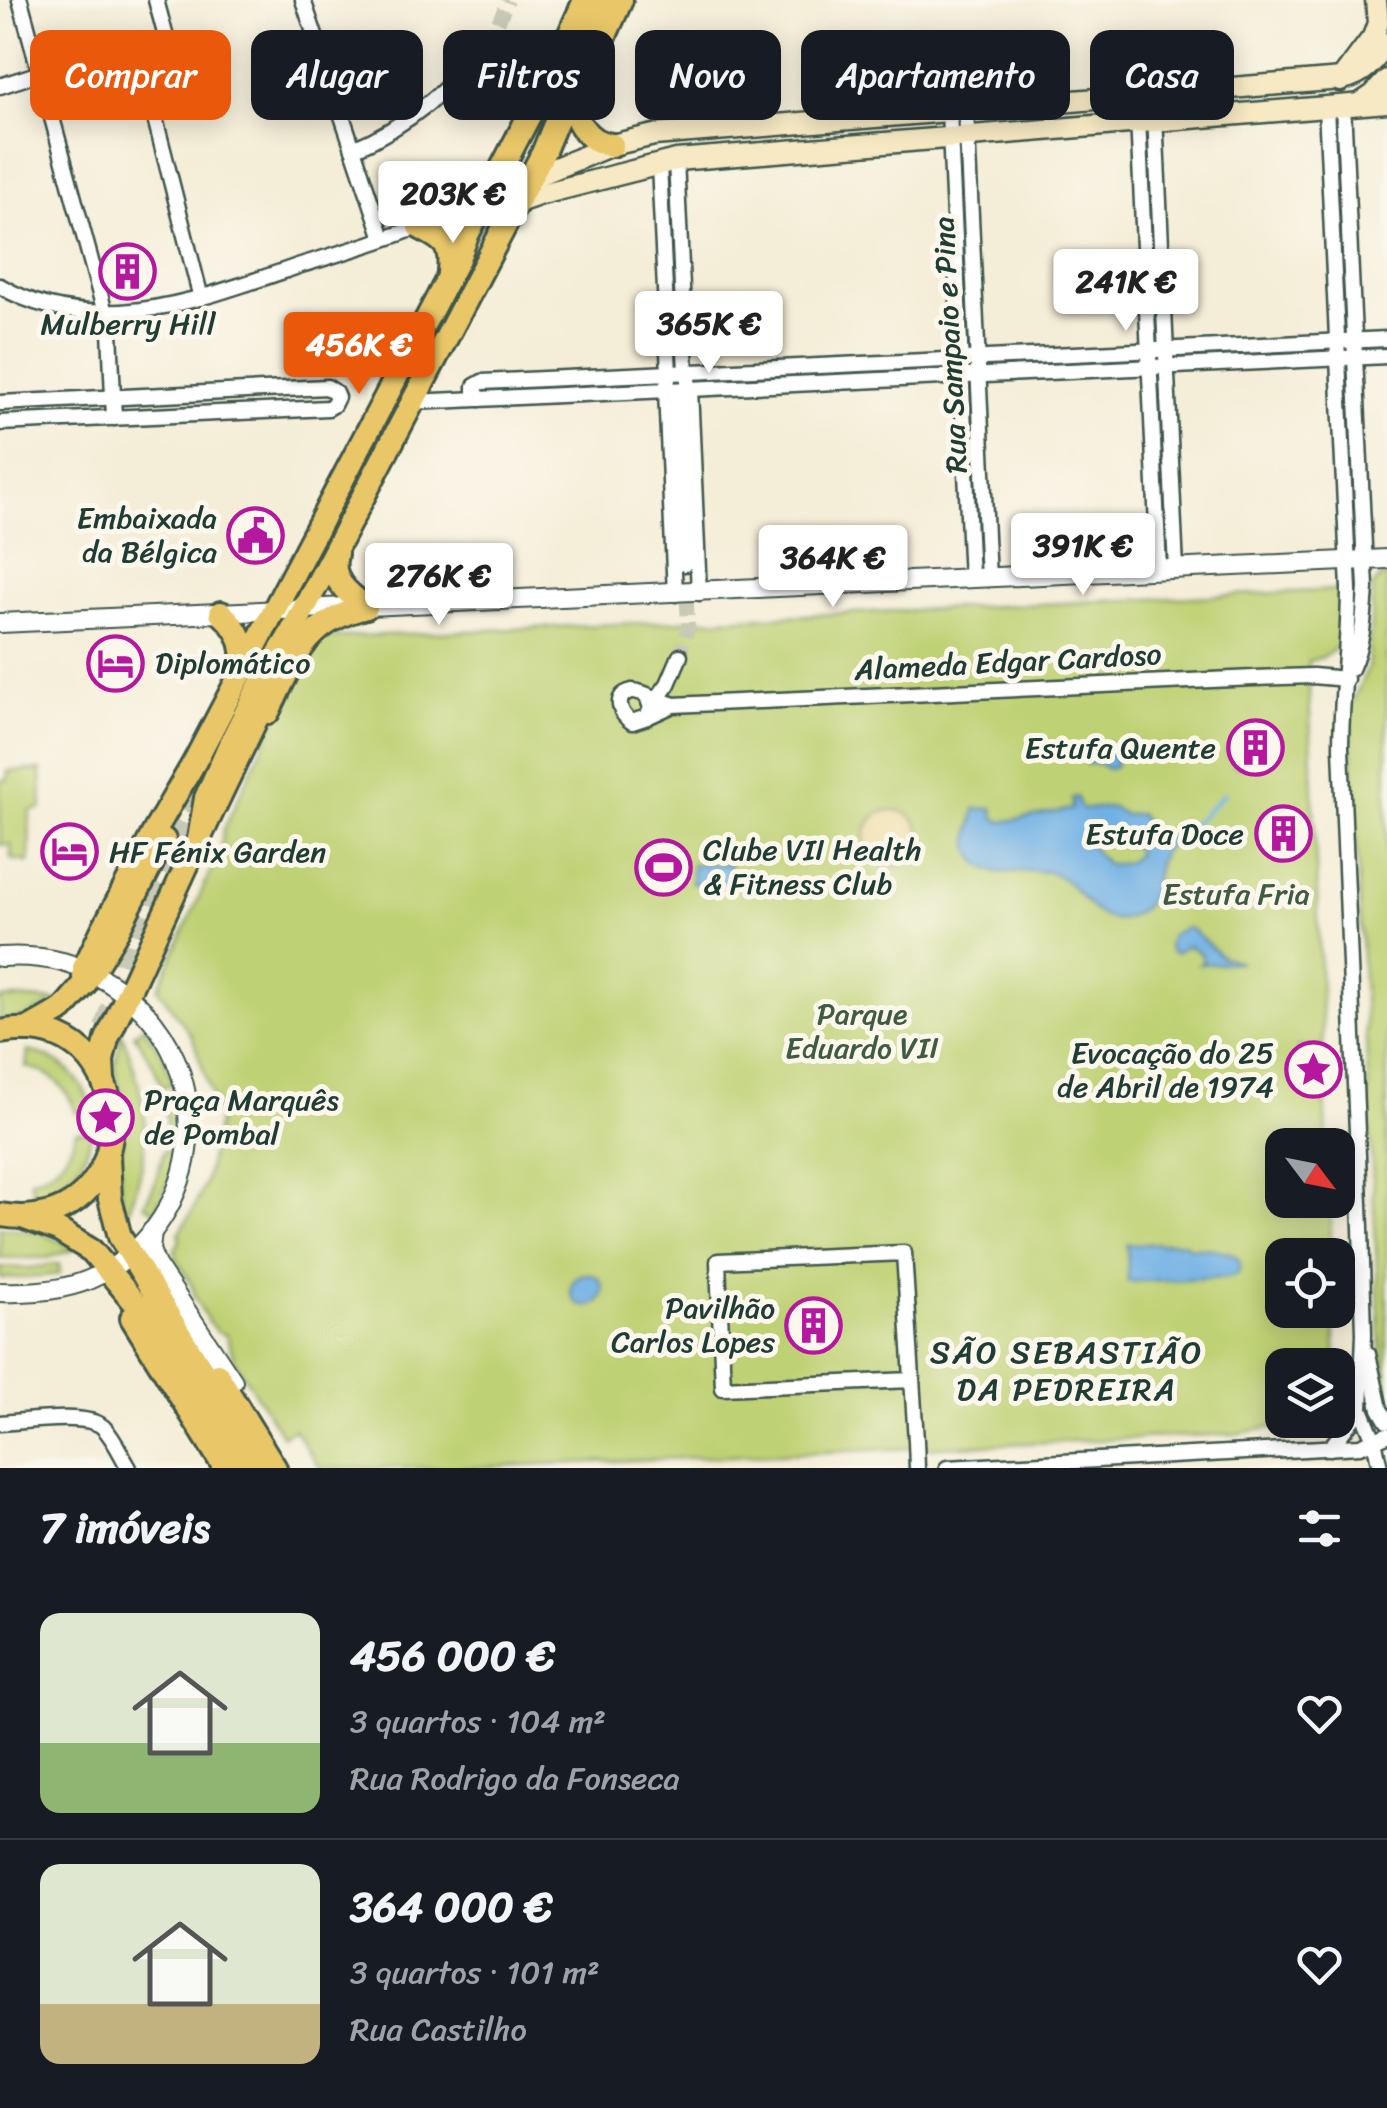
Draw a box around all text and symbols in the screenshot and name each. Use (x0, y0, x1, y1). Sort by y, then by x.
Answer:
chip: Comprar (30, 30, 231, 120)
chip: Alugar (251, 30, 423, 120)
chip: Filtros (443, 30, 615, 120)
chip: Novo (635, 30, 781, 120)
chip: Apartamento (801, 30, 1070, 120)
chip: Casa (1090, 30, 1234, 120)
pin: 203K € (372, 161, 534, 246)
text: 203K € (400, 165, 506, 222)
street label: Rua Sampaio e Pina (916, 215, 984, 475)
building icon: Mulberry Hill (98, 242, 158, 302)
pin: 241K € (1045, 249, 1207, 334)
text: 241K € (1075, 253, 1177, 310)
pin: 365K € (628, 291, 790, 376)
text: 365K € (657, 295, 761, 352)
place label: Mulberry Hill (40, 297, 217, 351)
pin: 456K € (278, 312, 440, 397)
text: 456K € (306, 316, 412, 373)
place label: Embaixada da Bélgica (77, 491, 217, 579)
public building icon: Embaixada da Bélgica (226, 505, 286, 565)
pin: 391K € (1002, 513, 1164, 598)
text: 391K € (1033, 517, 1133, 574)
pin: 364K € (752, 525, 914, 610)
text: 364K € (781, 529, 885, 586)
pin: 276K € (358, 543, 520, 628)
text: 276K € (387, 547, 491, 604)
street label: Alameda Edgar Cardoso (852, 627, 1163, 697)
hotel icon: Diplomático (86, 633, 146, 693)
place label: Diplomático (155, 636, 311, 690)
building icon: Estufa Quente (1225, 718, 1285, 778)
place label: Estufa Quente (1025, 721, 1216, 775)
building icon: Estufa Doce (1253, 804, 1313, 864)
place label: Estufa Doce (1085, 807, 1244, 861)
hotel icon: HF Fénix Garden (40, 822, 100, 882)
place label: Clube VII Health & Fitness Club (703, 823, 921, 911)
place label: HF Fénix Garden (109, 825, 326, 879)
sports icon: Clube VII Health & Fitness Club (634, 837, 694, 897)
park label: Estufa Fria (1162, 867, 1310, 921)
park label: Parque Eduardo VII (785, 987, 939, 1075)
place label: Evocação do 25 de Abril de 1974 (1057, 1026, 1274, 1114)
place icon: Evocação do 25 de Abril de 1974 (1283, 1040, 1343, 1100)
place label: Praça Marquês de Pombal (144, 1073, 340, 1161)
place icon: Praça Marquês de Pombal (75, 1087, 135, 1147)
north arrow (1265, 1128, 1355, 1218)
map controls (1265, 1128, 1355, 1438)
button: locate (1265, 1238, 1355, 1328)
place label: Pavilhão Carlos Lopes (611, 1281, 775, 1369)
building icon: Pavilhão Carlos Lopes (784, 1295, 844, 1355)
district label: SÃO SEBASTIÃO DA PEDREIRA (930, 1324, 1204, 1418)
button: layers (1265, 1348, 1355, 1438)
text: 7 imóveis (40, 1491, 210, 1565)
icon: filters (1292, 1501, 1347, 1556)
text: 456 000 € (350, 1619, 555, 1693)
icon: home (120, 1653, 240, 1773)
icon: heart (1292, 1686, 1347, 1741)
text: 3 quartos · 104 m² (350, 1693, 606, 1750)
text: Rua Rodrigo da Fonseca (350, 1750, 680, 1807)
text: 364 000 € (350, 1870, 553, 1944)
icon: home (120, 1904, 240, 2024)
icon: heart (1292, 1937, 1347, 1992)
text: 3 quartos · 101 m² (350, 1944, 600, 2001)
text: Rua Castilho (350, 2001, 527, 2058)

